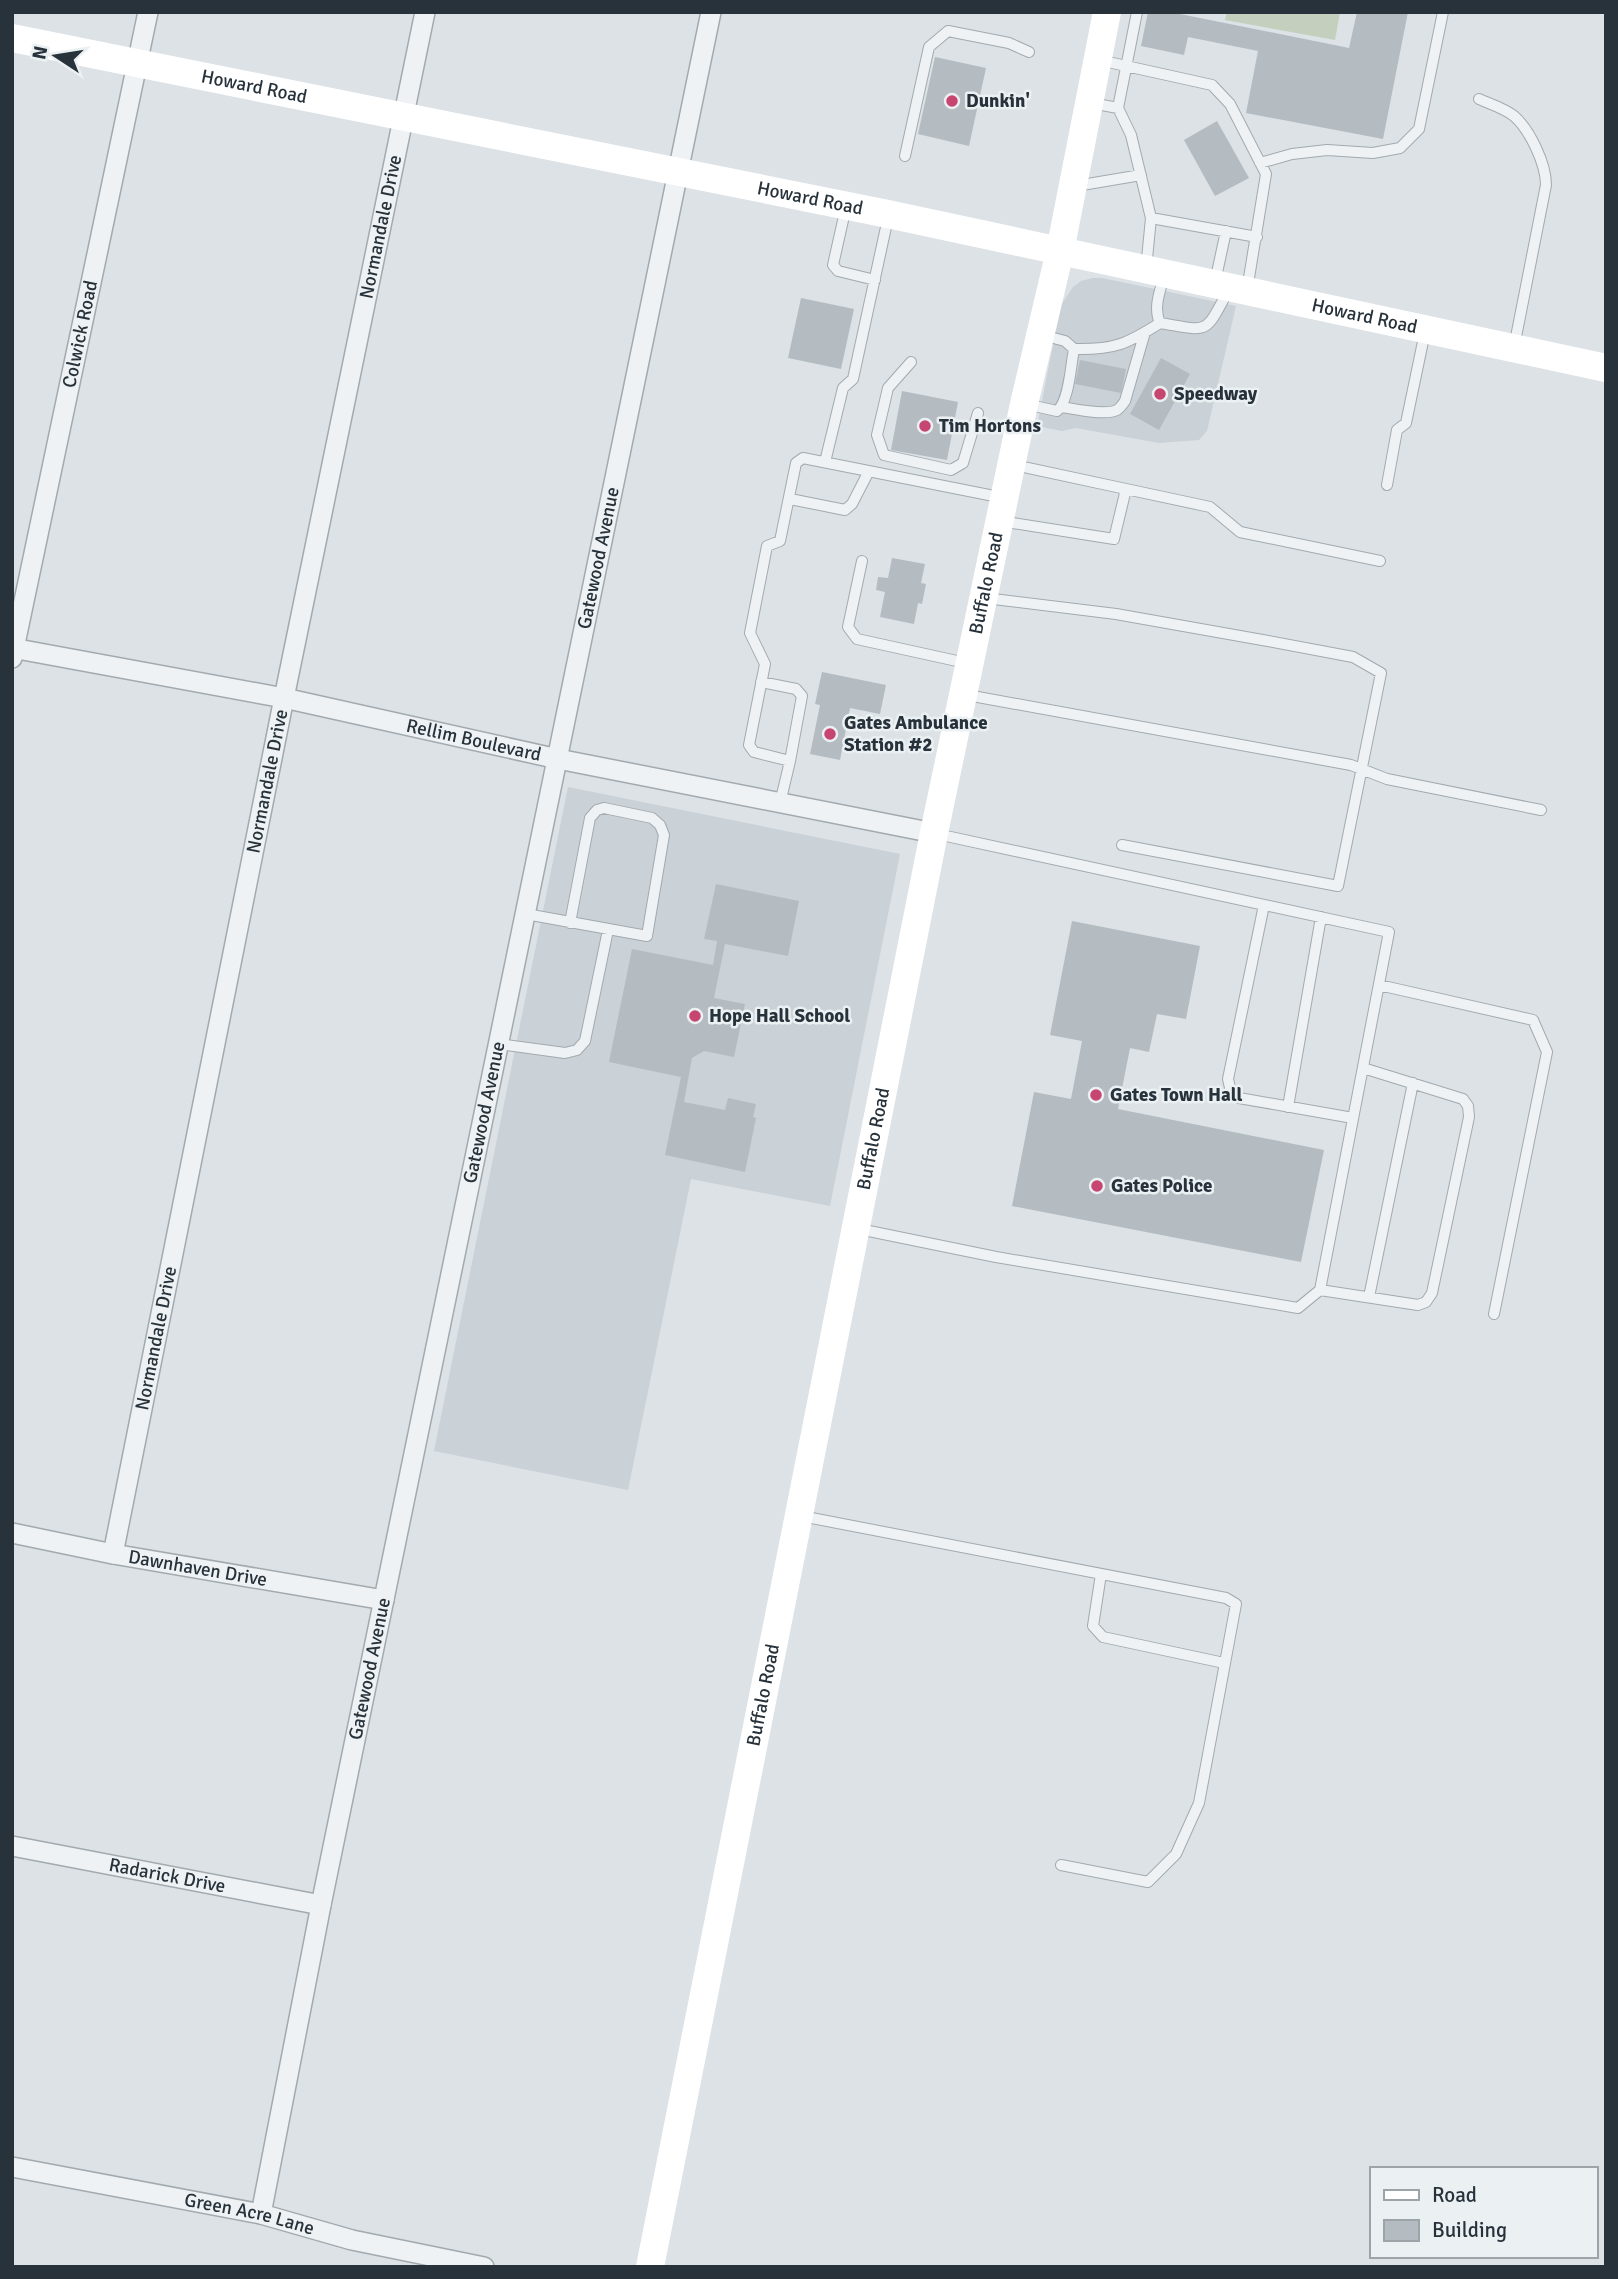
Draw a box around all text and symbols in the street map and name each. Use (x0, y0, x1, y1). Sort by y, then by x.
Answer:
north arrow (21, 21, 91, 91)
text: N (27, 44, 53, 62)
street label: Howard Road (199, 64, 309, 109)
place label: Dunkin' (966, 89, 1030, 113)
marker: Dunkin' (944, 93, 960, 109)
street label: Normandale Drive (354, 153, 407, 301)
street label: Howard Road (755, 176, 865, 221)
street label: Colwick Road (57, 278, 103, 390)
street label: Howard Road (1310, 293, 1420, 339)
place label: Speedway (1174, 382, 1258, 406)
marker: Speedway (1152, 386, 1168, 402)
place label: Tim Hortons (939, 414, 1041, 438)
marker: Tim Hortons (917, 418, 933, 434)
street label: Gatewood Avenue (572, 485, 625, 631)
street label: Buffalo Road (964, 530, 1009, 637)
street label: Normandale Drive (241, 707, 293, 855)
place label: Gates Ambulance Station #2 (844, 711, 988, 757)
street label: Rellim Boulevard (404, 714, 544, 767)
marker: Gates Ambulance Station #2 (822, 726, 838, 742)
place label: Hope Hall School (709, 1004, 850, 1028)
marker: Hope Hall School (687, 1008, 703, 1024)
street label: Gatewood Avenue (458, 1039, 511, 1186)
place label: Gates Town Hall (1110, 1083, 1242, 1107)
street label: Buffalo Road (852, 1086, 895, 1192)
marker: Gates Town Hall (1088, 1087, 1104, 1103)
place label: Gates Police (1111, 1174, 1212, 1198)
marker: Gates Police (1089, 1178, 1105, 1194)
street label: Normandale Drive (130, 1264, 182, 1412)
street label: Dawnhaven Drive (126, 1545, 269, 1592)
street label: Gatewood Avenue (343, 1596, 396, 1742)
street label: Buffalo Road (741, 1642, 785, 1748)
street label: Radarick Drive (107, 1853, 228, 1899)
legend (1370, 2167, 1597, 2258)
text: Road (1432, 2182, 1477, 2208)
street label: Green Acre Lane (182, 2188, 317, 2241)
text: Building (1432, 2217, 1507, 2243)

